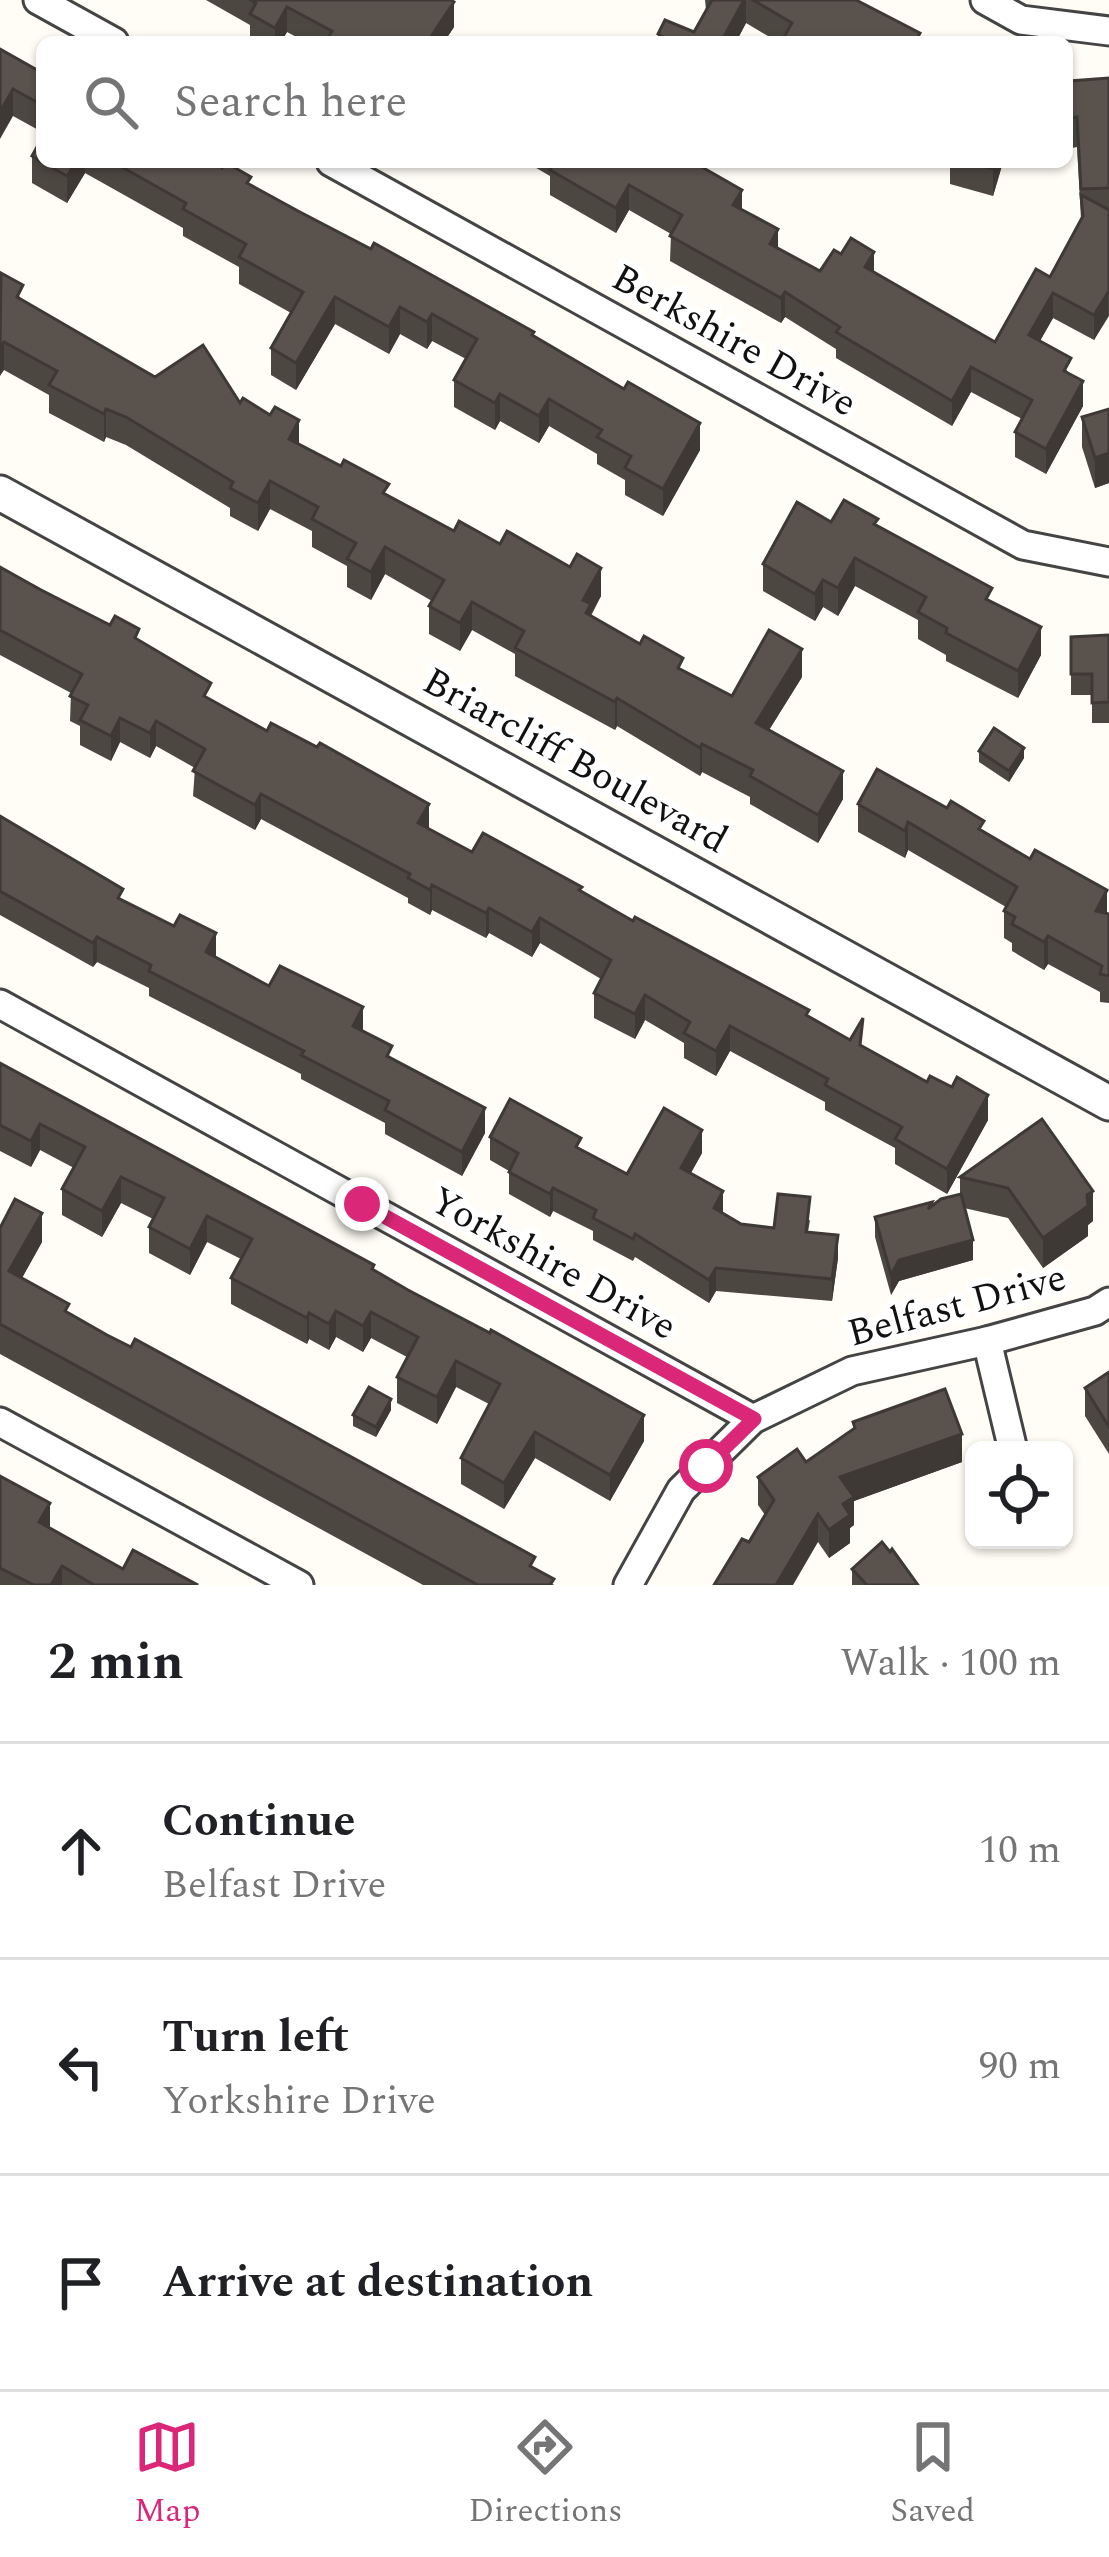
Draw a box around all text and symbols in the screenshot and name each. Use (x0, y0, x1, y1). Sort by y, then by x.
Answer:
search box (36, 36, 1073, 168)
text: Search here (174, 68, 407, 137)
icon: search (78, 69, 144, 135)
street label: Berkshire Drive (600, 249, 868, 433)
street label: Briarcliff Boulevard (412, 653, 738, 869)
street label: Yorkshire Drive (419, 1172, 687, 1356)
route end (335, 1177, 389, 1231)
street label: Belfast Drive (841, 1248, 1073, 1364)
route start (679, 1439, 733, 1493)
map controls (965, 1441, 1073, 1549)
button: locate (965, 1441, 1073, 1549)
text: 2 min (48, 1624, 184, 1702)
text: Walk · 100 m (840, 1634, 1061, 1693)
text: Continue (162, 1787, 355, 1856)
icon: ahead (48, 1818, 114, 1884)
text: 10 m (979, 1821, 1061, 1880)
text: Belfast Drive (162, 1856, 386, 1915)
text: Turn left (162, 2003, 349, 2072)
icon: left (48, 2034, 114, 2100)
text: 90 m (979, 2037, 1061, 2096)
text: Yorkshire Drive (162, 2072, 436, 2131)
text: Arrive at destination (162, 2248, 593, 2317)
icon: arrive (48, 2250, 114, 2316)
tab: Map (134, 2414, 200, 2536)
tab: Directions (468, 2414, 622, 2536)
tab: Saved (890, 2414, 975, 2536)

